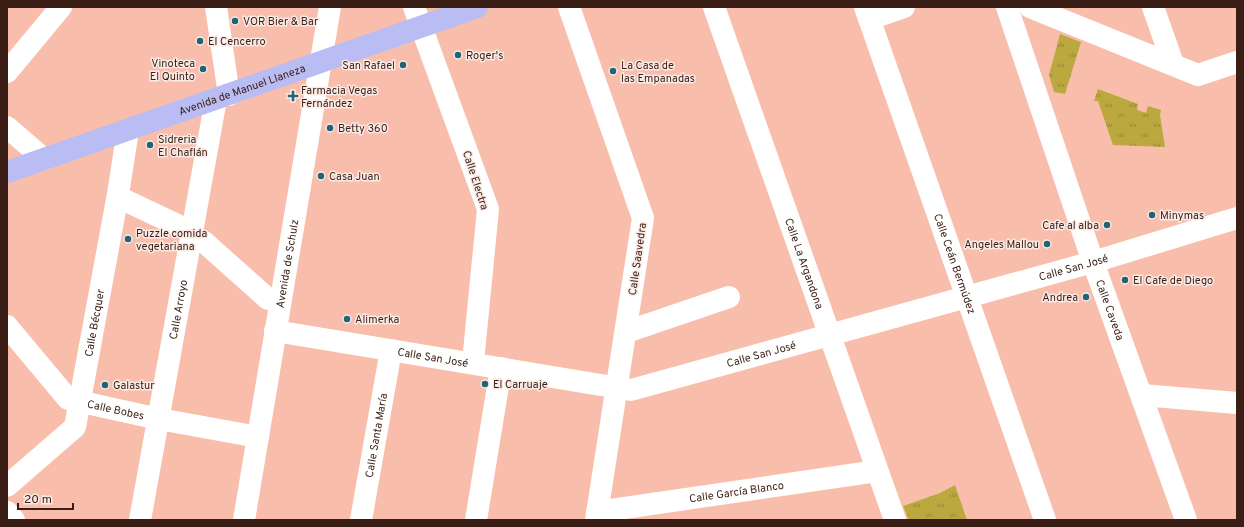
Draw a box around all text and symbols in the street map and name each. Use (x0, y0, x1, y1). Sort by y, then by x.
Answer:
place label: VOR Bier & Bar (243, 15, 319, 29)
marker: VOR Bier & Bar (230, 16, 240, 26)
place label: El Cencerro (208, 35, 266, 49)
marker: El Cencerro (195, 36, 205, 46)
place label: Roger's (466, 49, 503, 63)
marker: Roger's (453, 50, 463, 60)
place label: Vinoteca El Quinto (150, 57, 195, 84)
place label: San Rafael (342, 59, 395, 73)
place label: La Casa de las Empanadas (621, 59, 695, 86)
marker: San Rafael (398, 60, 408, 70)
street label: Avenida de Manuel Llaneza (177, 62, 308, 119)
marker: Vinoteca El Quinto (198, 64, 208, 74)
marker: La Casa de las Empanadas (608, 66, 618, 76)
place label: Farmacia Vegas Fernández (301, 84, 377, 111)
marker: Farmacia Vegas Fernández (288, 91, 298, 101)
place label: Betty 360 (338, 122, 388, 136)
marker: Betty 360 (325, 123, 335, 133)
place label: Sidreria El Chaflán (158, 133, 208, 160)
marker: Sidreria El Chaflán (145, 140, 155, 150)
street label: Calle Electra (459, 149, 491, 212)
place label: Casa Juan (329, 170, 380, 184)
marker: Casa Juan (316, 171, 326, 181)
place label: Minymas (1160, 209, 1204, 223)
marker: Minymas (1147, 210, 1157, 220)
street label: Calle Ceán Bermúdez (930, 212, 978, 316)
street label: Calle La Argandona (781, 216, 826, 311)
street label: Avenida de Schulz (274, 218, 302, 309)
place label: Cafe al alba (1042, 219, 1099, 233)
marker: Cafe al alba (1102, 220, 1112, 230)
street label: Calle Saavedra (626, 222, 650, 296)
place label: Puzzle comida vegetariana (136, 227, 207, 254)
marker: Puzzle comida vegetariana (123, 234, 133, 244)
place label: Angeles Mallou (964, 238, 1039, 252)
marker: Angeles Mallou (1042, 239, 1052, 249)
street label: Calle San José (1037, 252, 1110, 285)
place label: El Cafe de Diego (1133, 274, 1213, 288)
marker: El Cafe de Diego (1120, 275, 1130, 285)
street label: Calle Caveda (1092, 278, 1127, 343)
street label: Calle Arroyo (167, 279, 191, 341)
street label: Calle Bécquer (82, 287, 108, 358)
place label: Andrea (1042, 291, 1078, 305)
marker: Andrea (1081, 292, 1091, 302)
place label: Alimerka (355, 313, 399, 327)
marker: Alimerka (342, 314, 352, 324)
street label: Calle San José (725, 339, 798, 371)
street label: Calle San José (396, 345, 469, 371)
place label: El Carruaje (493, 378, 548, 392)
place label: Galastur (113, 379, 155, 393)
marker: El Carruaje (480, 379, 490, 389)
marker: Galastur (100, 380, 110, 390)
street label: Calle Santa María (363, 392, 391, 479)
street label: Calle Bobes (86, 397, 145, 424)
street label: Calle García Blanco (688, 479, 785, 506)
scale bar (18, 485, 73, 511)
text: 20 m (24, 492, 52, 508)

